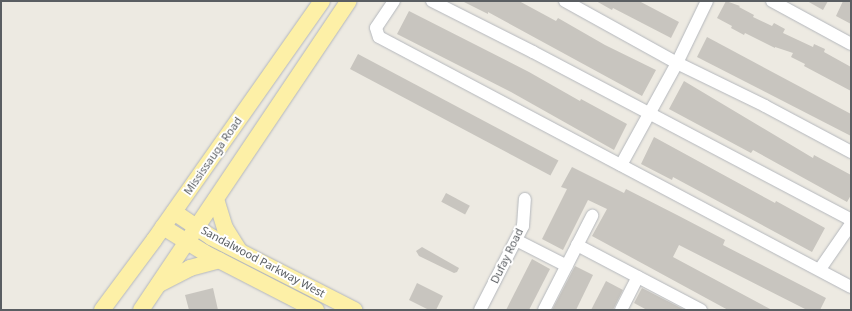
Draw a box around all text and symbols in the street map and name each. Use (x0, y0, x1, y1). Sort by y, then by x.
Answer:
street label: Mississauga Road (181, 115, 245, 197)
street label: Sandalwood Parkway West (199, 224, 327, 300)
street label: Dufay Road (488, 226, 526, 286)

